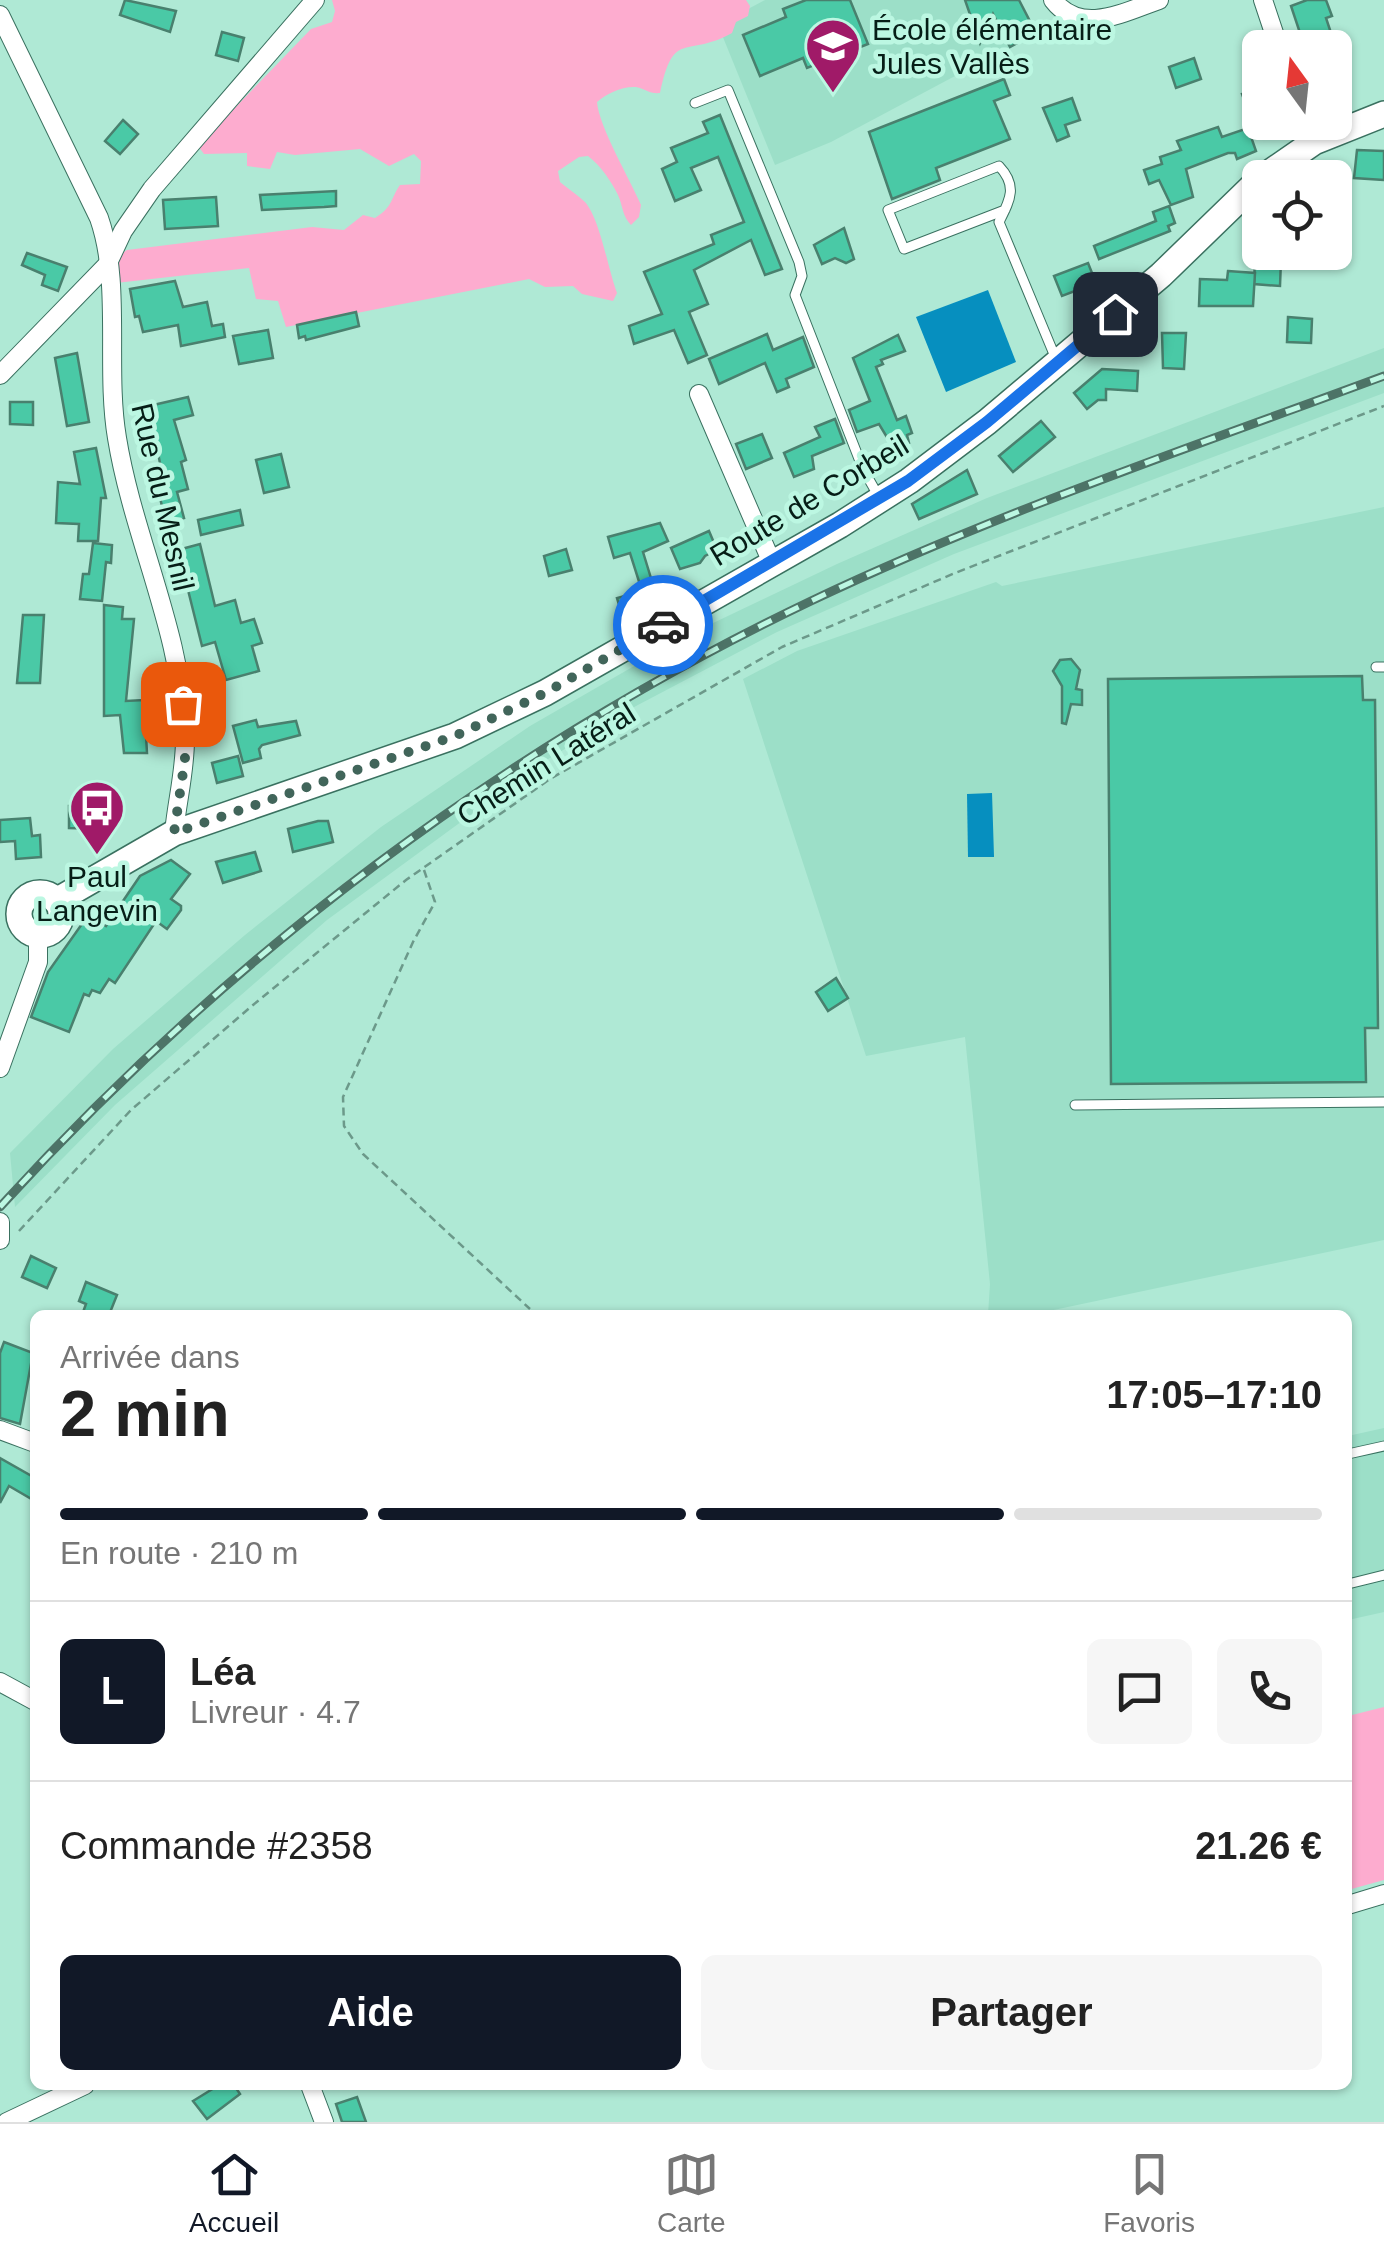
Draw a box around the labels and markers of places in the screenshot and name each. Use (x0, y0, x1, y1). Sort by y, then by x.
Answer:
place label: École élémentaire Jules Vallès (872, 13, 1112, 80)
school or university icon: École élémentaire Jules Vallès (803, 16, 863, 95)
pin (1073, 272, 1158, 357)
pin (141, 662, 226, 747)
bus stop icon: Paul Langevin (67, 778, 127, 857)
place label: Paul Langevin (36, 860, 158, 927)

